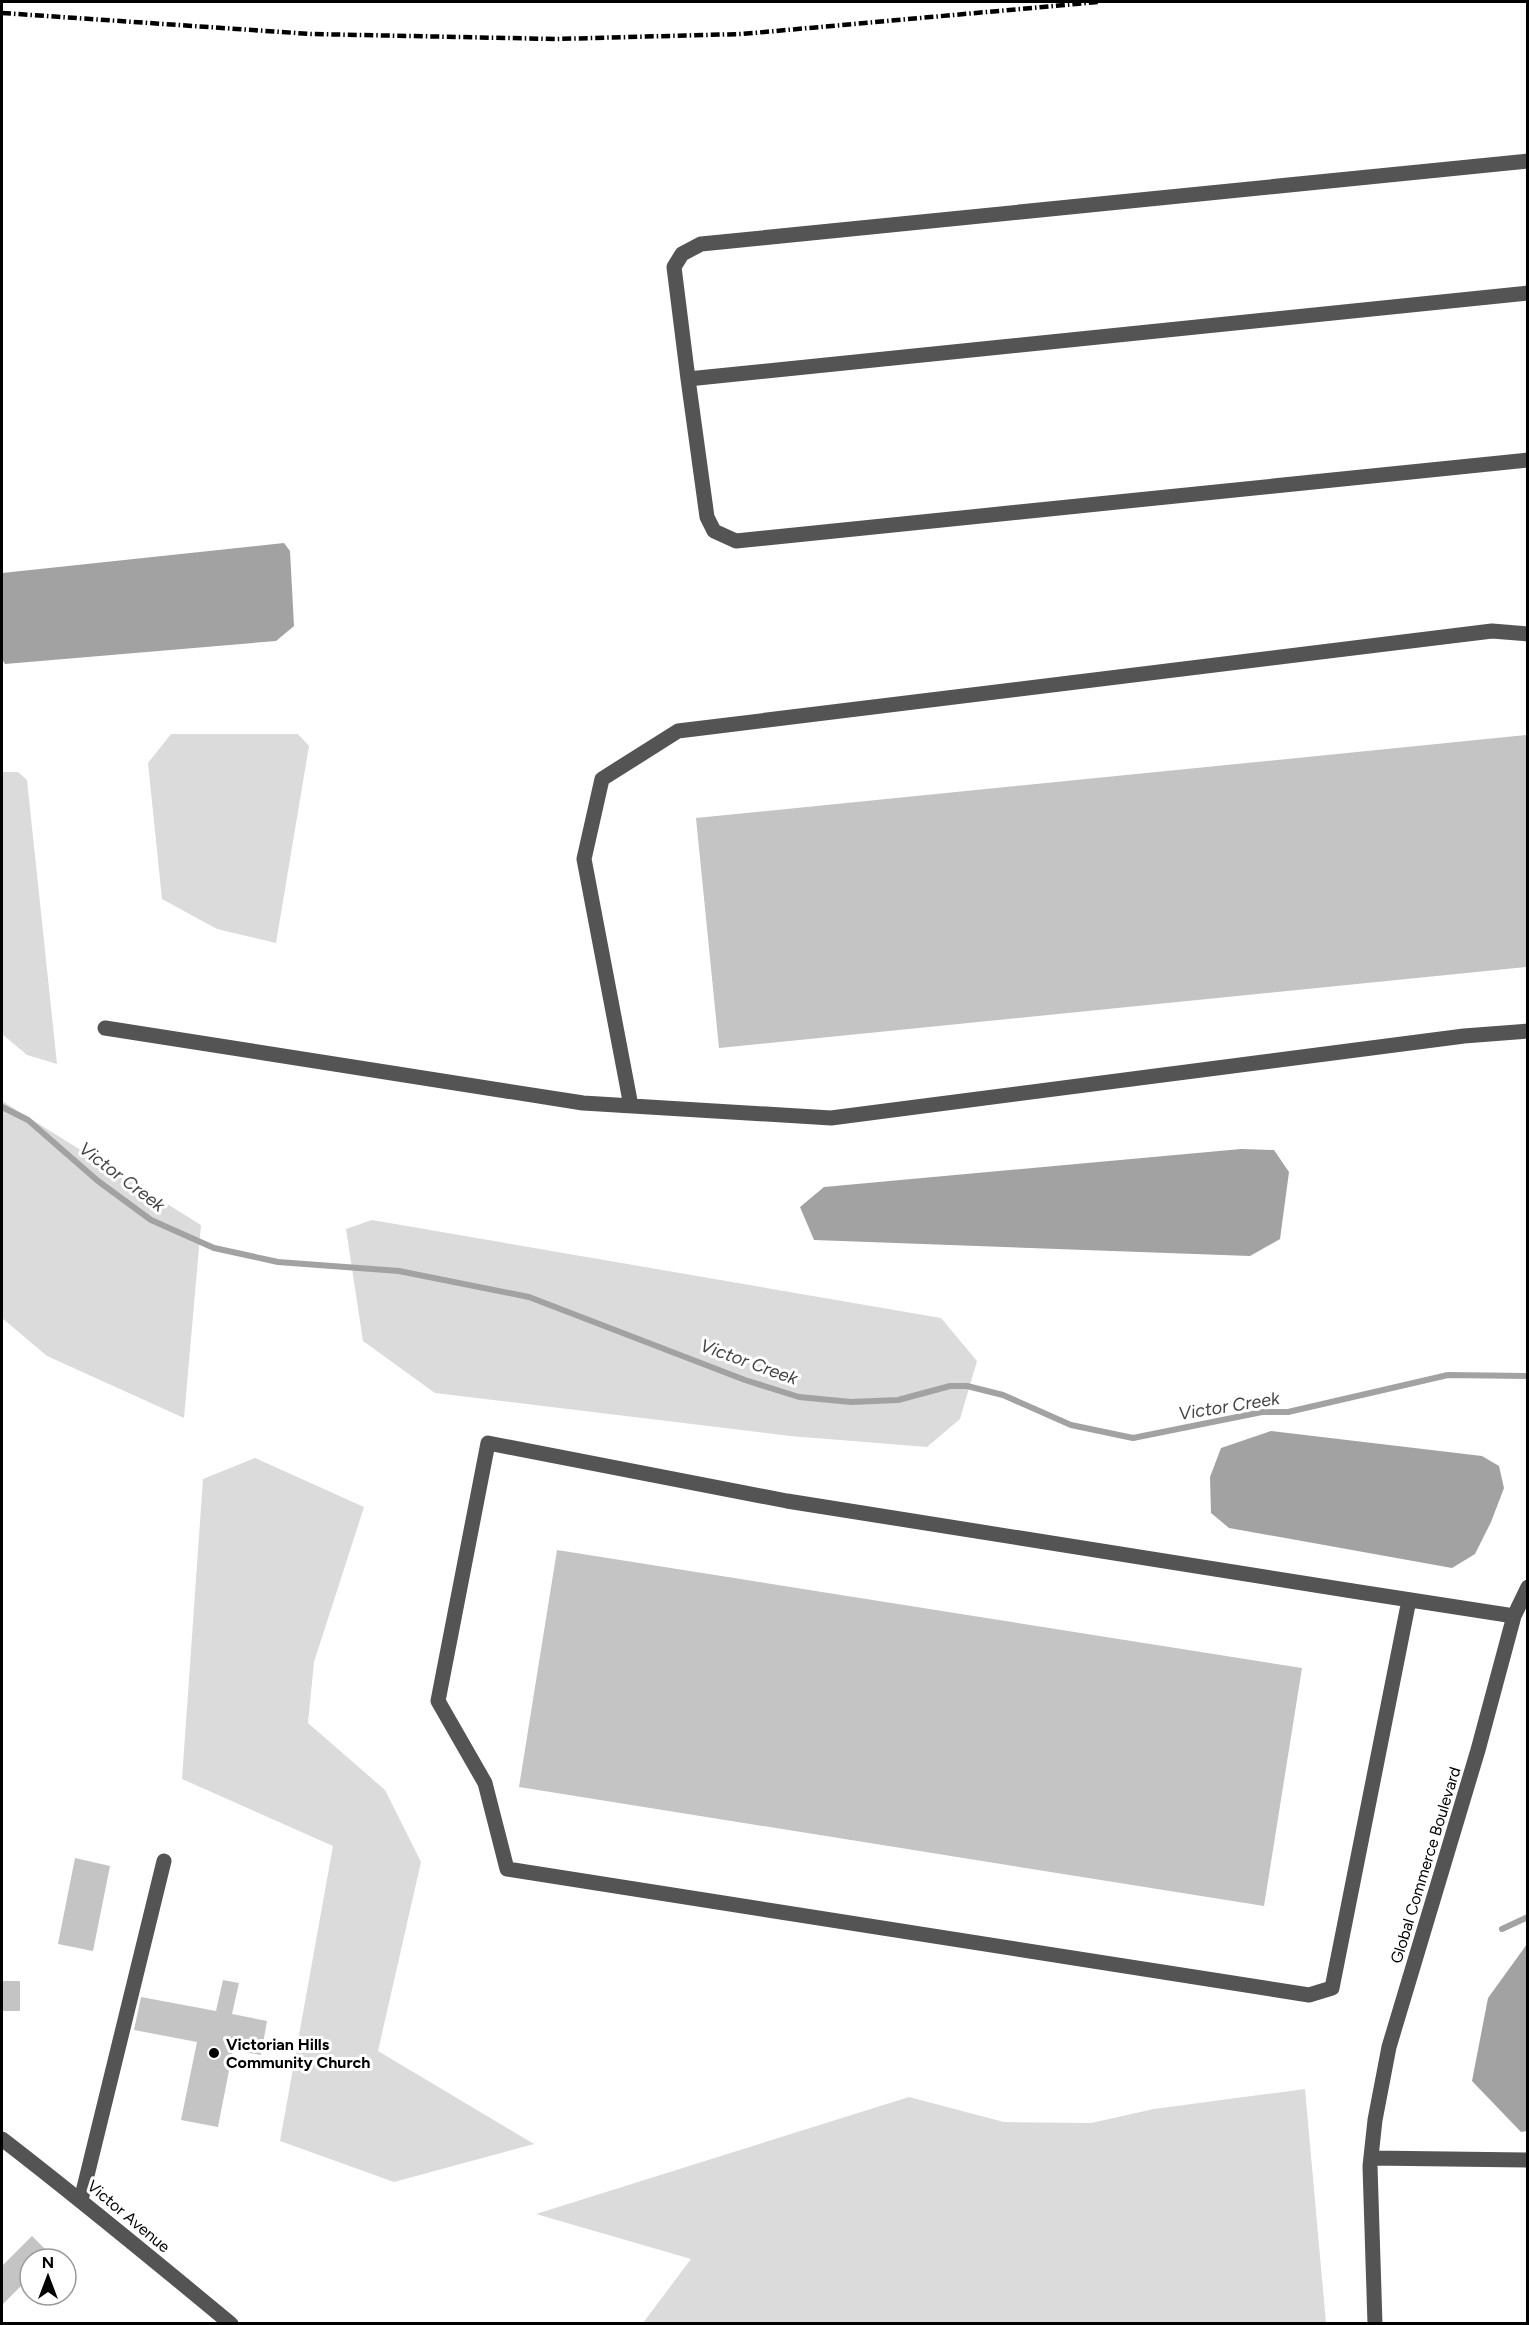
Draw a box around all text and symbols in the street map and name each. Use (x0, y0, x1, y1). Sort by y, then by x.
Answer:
water label: Victor Creek (75, 1138, 170, 1217)
water label: Victor Creek (697, 1334, 802, 1390)
water label: Victor Creek (1177, 1387, 1282, 1425)
street label: Global Commerce Boulevard (1386, 1765, 1464, 1966)
place label: Victorian Hills Community Church (226, 2035, 370, 2072)
marker: Victorian Hills Community Church (207, 2046, 221, 2060)
street label: Victor Avenue (83, 2176, 174, 2257)
north arrow (18, 2247, 78, 2307)
text: N (42, 2253, 54, 2272)

